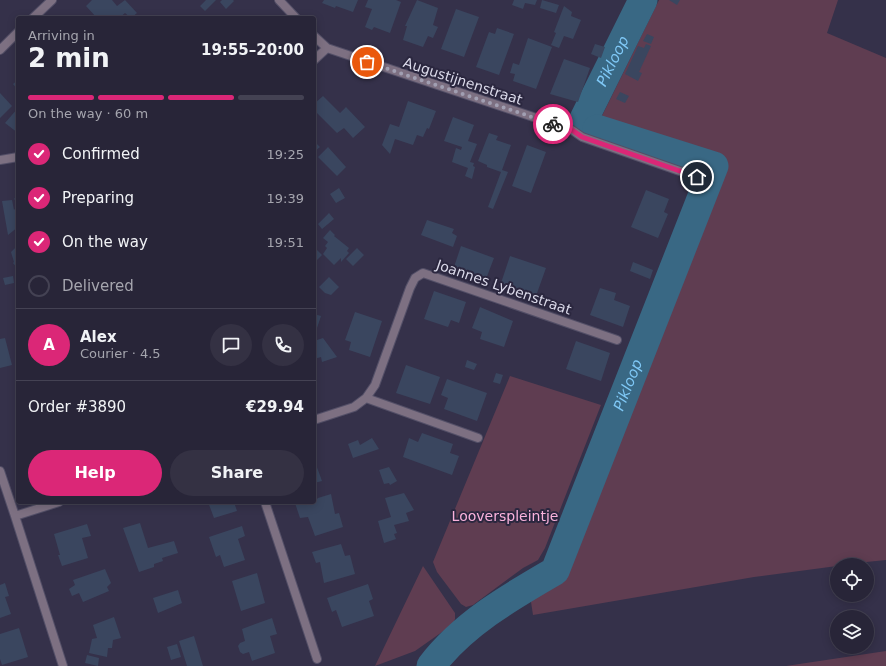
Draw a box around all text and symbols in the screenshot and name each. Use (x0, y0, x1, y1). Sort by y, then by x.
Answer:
text: Arriving in (28, 28, 95, 43)
water label: Pikloop (593, 33, 633, 89)
text: 19:55–20:00 (201, 41, 304, 59)
text: 2 min (28, 43, 110, 73)
pin (350, 45, 384, 79)
icon: bag (356, 51, 378, 73)
street label: Augustijnenstraat (401, 54, 525, 108)
courier (533, 104, 573, 144)
text: On the way · 60 m (28, 106, 148, 121)
icon: bike (542, 113, 564, 135)
icon: check (28, 143, 50, 165)
text: Confirmed (62, 145, 140, 163)
text: 19:25 (267, 147, 304, 162)
pin (680, 160, 714, 194)
icon: home (686, 166, 708, 188)
icon: check (28, 187, 50, 209)
text: Preparing (62, 189, 134, 207)
text: 19:39 (267, 191, 304, 206)
icon: check (28, 231, 50, 253)
text: On the way (62, 233, 148, 251)
text: 19:51 (267, 235, 304, 250)
street label: Joannes Lybenstraat (433, 256, 574, 318)
text: Delivered (62, 277, 134, 295)
button: chat (210, 324, 252, 366)
button: phone (262, 324, 304, 366)
text: Alex (80, 328, 117, 346)
text: A (43, 336, 55, 354)
text: Courier · 4.5 (80, 346, 161, 361)
water label: Pikloop (610, 357, 646, 414)
text: Order #3890 (28, 398, 126, 416)
text: €29.94 (246, 398, 304, 416)
button: Help (28, 450, 162, 496)
button: Share (170, 450, 304, 496)
park label: Looverspleintje (452, 508, 558, 524)
map controls (830, 558, 874, 654)
button: locate (830, 558, 874, 602)
button: layers (830, 610, 874, 654)

